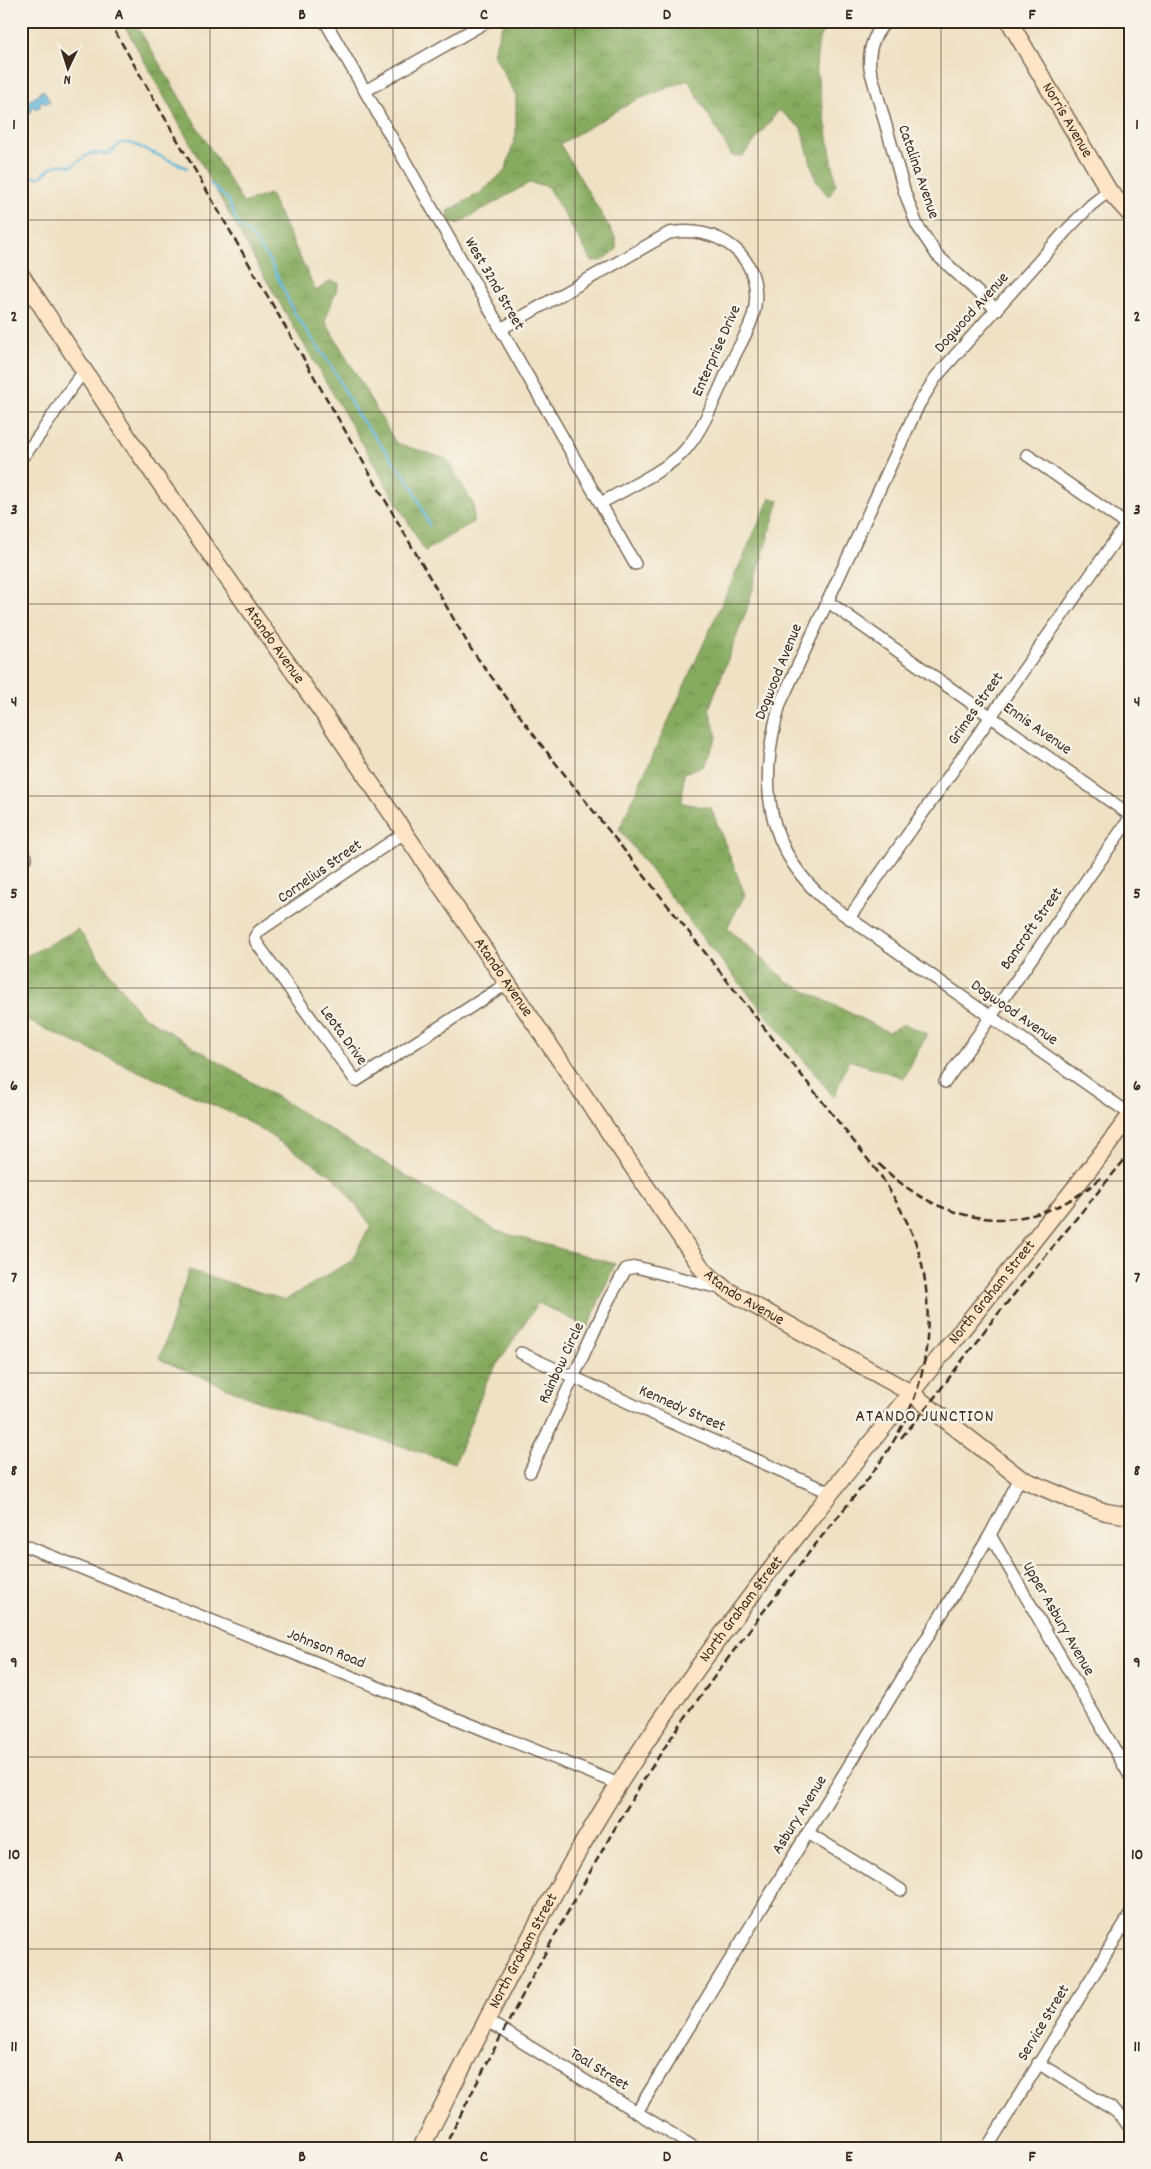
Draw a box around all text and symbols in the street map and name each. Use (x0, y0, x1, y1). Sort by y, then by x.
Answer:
text: A (115, 4, 124, 27)
text: B (298, 4, 306, 27)
text: C (480, 4, 488, 27)
text: D (663, 4, 672, 27)
text: E (845, 4, 853, 27)
text: F (1028, 4, 1036, 27)
north arrow (42, 42, 92, 92)
text: N (63, 69, 71, 89)
street label: Norris Avenue (1036, 78, 1099, 162)
text: 1 (12, 114, 16, 137)
text: 1 (1135, 114, 1139, 137)
street label: Catalina Avenue (891, 122, 945, 222)
street label: West 32nd Street (458, 233, 530, 335)
street label: Dogwood Avenue (929, 267, 1015, 359)
street label: Enterprise Drive (687, 302, 747, 400)
text: 2 (11, 306, 18, 329)
text: 2 (1134, 306, 1141, 329)
text: 3 (10, 499, 18, 522)
text: 3 (1133, 499, 1141, 522)
street label: Atando Avenue (238, 600, 310, 689)
street label: Dogwood Avenue (749, 620, 809, 724)
street label: Grimes Street (942, 668, 1010, 750)
text: 4 (11, 691, 17, 714)
text: 4 (1134, 691, 1140, 714)
street label: Ennis Avenue (998, 697, 1076, 761)
street label: Cornelius Street (273, 834, 367, 910)
text: 5 (10, 883, 18, 906)
street label: Bancroft Street (995, 883, 1069, 975)
text: 5 (1133, 883, 1141, 906)
street label: Atando Avenue (468, 933, 539, 1022)
street label: Dogwood Avenue (966, 974, 1062, 1052)
street label: Leota Drive (314, 1001, 372, 1071)
text: 6 (10, 1075, 18, 1098)
text: 6 (1133, 1075, 1141, 1098)
street label: North Graham Street (943, 1235, 1041, 1349)
street label: Atando Avenue (698, 1264, 789, 1331)
text: 7 (11, 1267, 17, 1290)
text: 7 (1134, 1267, 1140, 1290)
street label: Rainbow Circle (533, 1318, 591, 1408)
street label: Kennedy Street (635, 1380, 729, 1438)
district label: ATANDO JUNCTION (855, 1405, 995, 1430)
text: 8 (11, 1460, 18, 1483)
text: 8 (1134, 1460, 1141, 1483)
street label: North Graham Street (694, 1551, 789, 1667)
street label: Upper Asbury Avenue (1016, 1558, 1100, 1680)
street label: Johnson Road (283, 1623, 369, 1675)
text: 9 (10, 1652, 18, 1675)
text: 9 (1133, 1652, 1141, 1675)
street label: Asbury Avenue (767, 1771, 833, 1859)
text: 10 (8, 1844, 20, 1867)
text: 10 (1131, 1844, 1143, 1867)
street label: North Graham Street (483, 1889, 564, 2013)
street label: Service Street (1012, 1980, 1076, 2066)
text: 11 (10, 2036, 18, 2059)
text: 11 (1133, 2036, 1141, 2059)
street label: Toal Street (565, 2043, 633, 2097)
text: A (115, 2146, 124, 2169)
text: B (298, 2146, 306, 2169)
text: C (480, 2146, 488, 2169)
text: D (663, 2146, 672, 2169)
text: E (845, 2146, 853, 2169)
text: F (1028, 2146, 1036, 2169)

